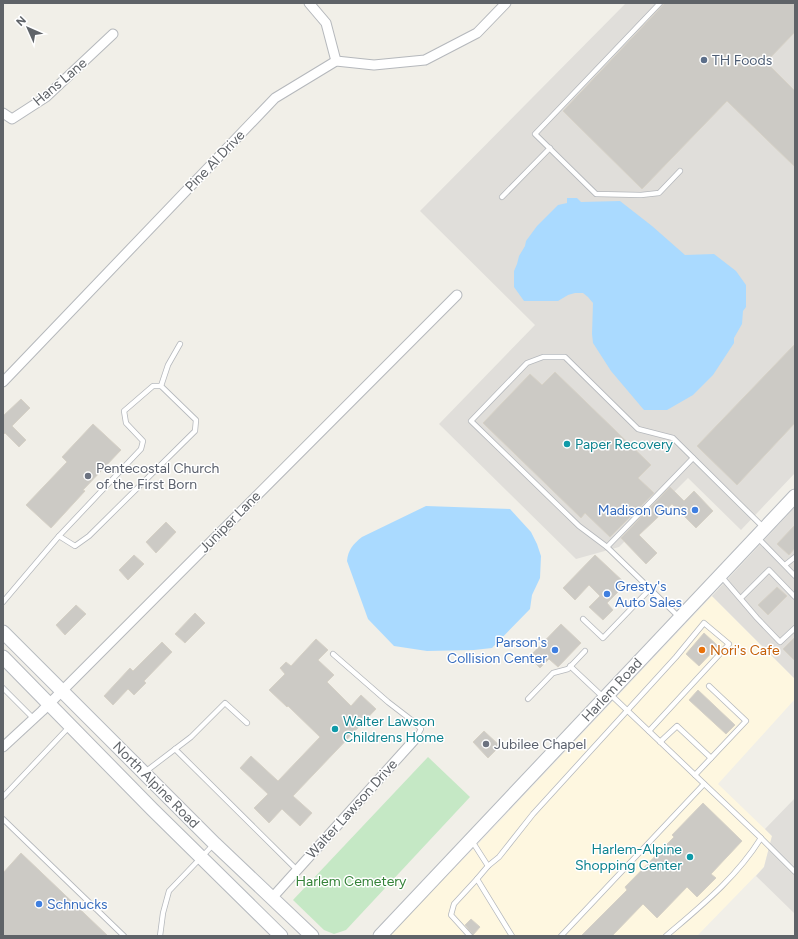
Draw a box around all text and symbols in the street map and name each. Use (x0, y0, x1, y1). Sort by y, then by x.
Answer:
north arrow (8, 8, 48, 48)
text: N (14, 14, 29, 29)
place label: TH Foods (712, 52, 772, 69)
street label: Hans Lane (30, 54, 91, 110)
marker: TH Foods (699, 55, 709, 65)
street label: Pine Al Drive (182, 127, 249, 195)
place label: Paper Recovery (575, 436, 674, 453)
marker: Paper Recovery (562, 439, 572, 449)
place label: Pentecostal Church of the First Born (96, 460, 219, 493)
marker: Pentecostal Church of the First Born (83, 471, 93, 481)
street label: Juniper Lane (196, 487, 265, 556)
place label: Madison Guns (598, 502, 687, 519)
marker: Madison Guns (690, 505, 700, 515)
place label: Gresty's Auto Sales (615, 578, 682, 611)
marker: Gresty's Auto Sales (602, 589, 612, 599)
place label: Parson's Collision Center (447, 634, 547, 667)
place label: Nori's Cafe (710, 642, 780, 659)
marker: Parson's Collision Center (550, 645, 560, 655)
marker: Nori's Cafe (697, 645, 707, 655)
street label: Harlem Road (578, 655, 646, 725)
place label: Walter Lawson Childrens Home (343, 713, 444, 746)
marker: Walter Lawson Childrens Home (330, 724, 340, 734)
place label: Jubilee Chapel (494, 736, 586, 753)
street label: North Alpine Road (109, 738, 203, 832)
marker: Jubilee Chapel (481, 739, 491, 749)
street label: Walter Lawson Drive (303, 756, 401, 862)
place label: Harlem-Alpine Shopping Center (575, 841, 682, 874)
marker: Harlem-Alpine Shopping Center (685, 852, 695, 862)
park label: Harlem Cemetery (296, 873, 407, 890)
place label: Schnucks (47, 896, 108, 913)
marker: Schnucks (34, 899, 44, 909)

